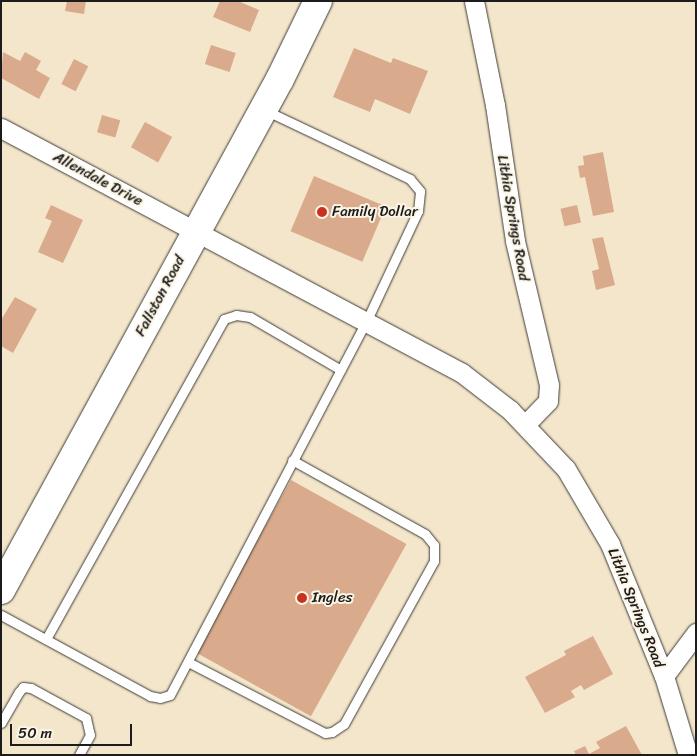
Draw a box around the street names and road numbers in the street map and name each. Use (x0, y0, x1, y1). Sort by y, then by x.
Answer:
street label: Allendale Drive (50, 148, 146, 210)
street label: Lithia Springs Road (493, 154, 533, 282)
street label: Fallston Road (131, 253, 189, 339)
street label: Lithia Springs Road (604, 546, 668, 670)

